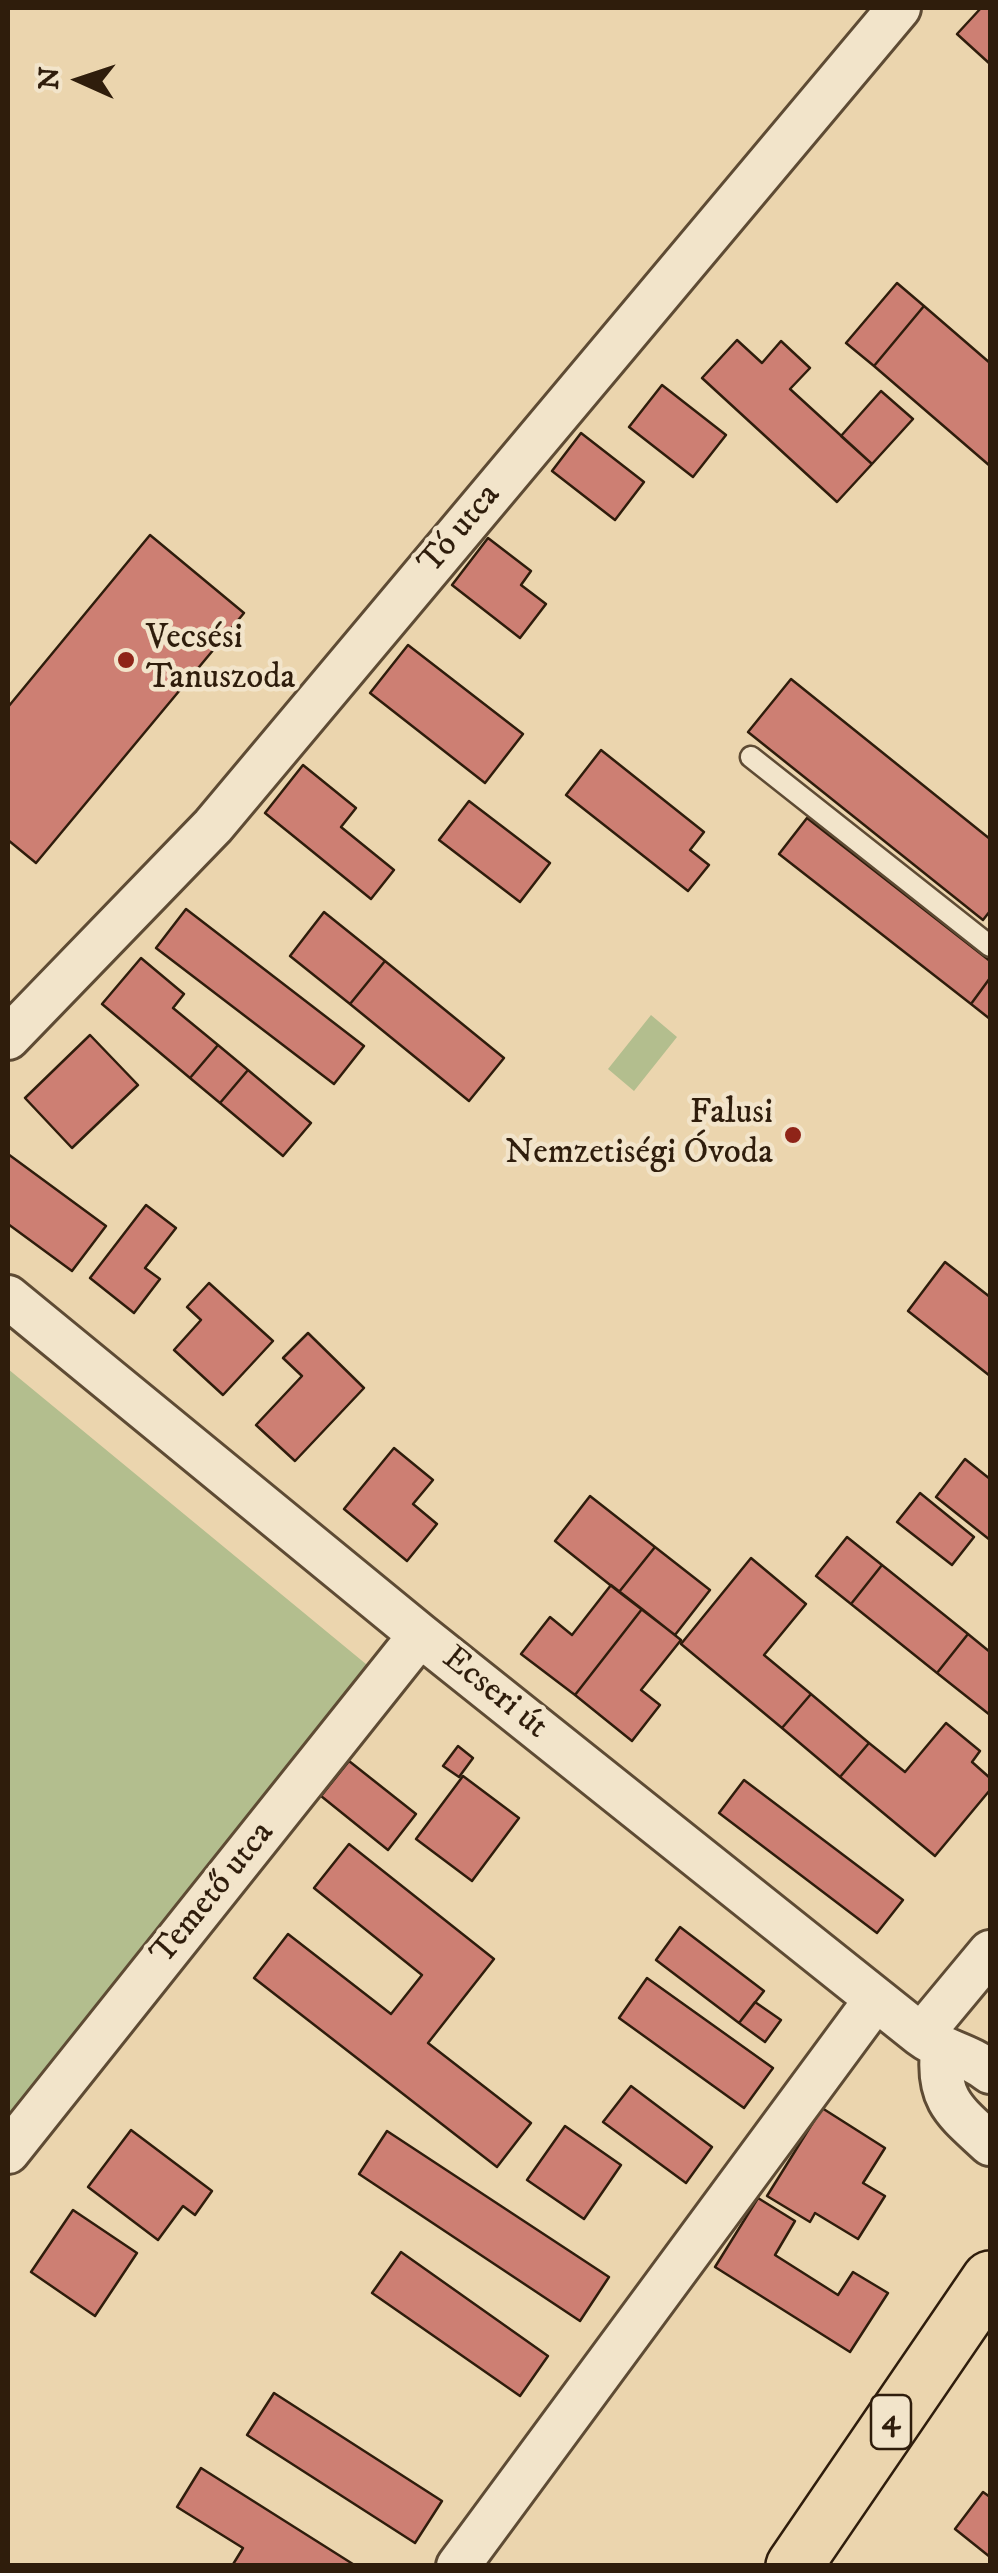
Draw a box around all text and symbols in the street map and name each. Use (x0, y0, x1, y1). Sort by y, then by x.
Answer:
north arrow (30, 30, 130, 130)
text: N (31, 66, 68, 91)
street label: Tó utca (411, 476, 511, 584)
place label: Vecsési Tanuszoda (146, 619, 295, 701)
marker: Vecsési Tanuszoda (115, 649, 137, 671)
place label: Falusi Nemzetiségi Óvoda (505, 1094, 773, 1176)
marker: Falusi Nemzetiségi Óvoda (782, 1124, 804, 1146)
street label: Ecseri út (433, 1639, 555, 1749)
street label: Temető utca (144, 1814, 284, 1974)
road number: 4 (871, 2395, 911, 2449)

